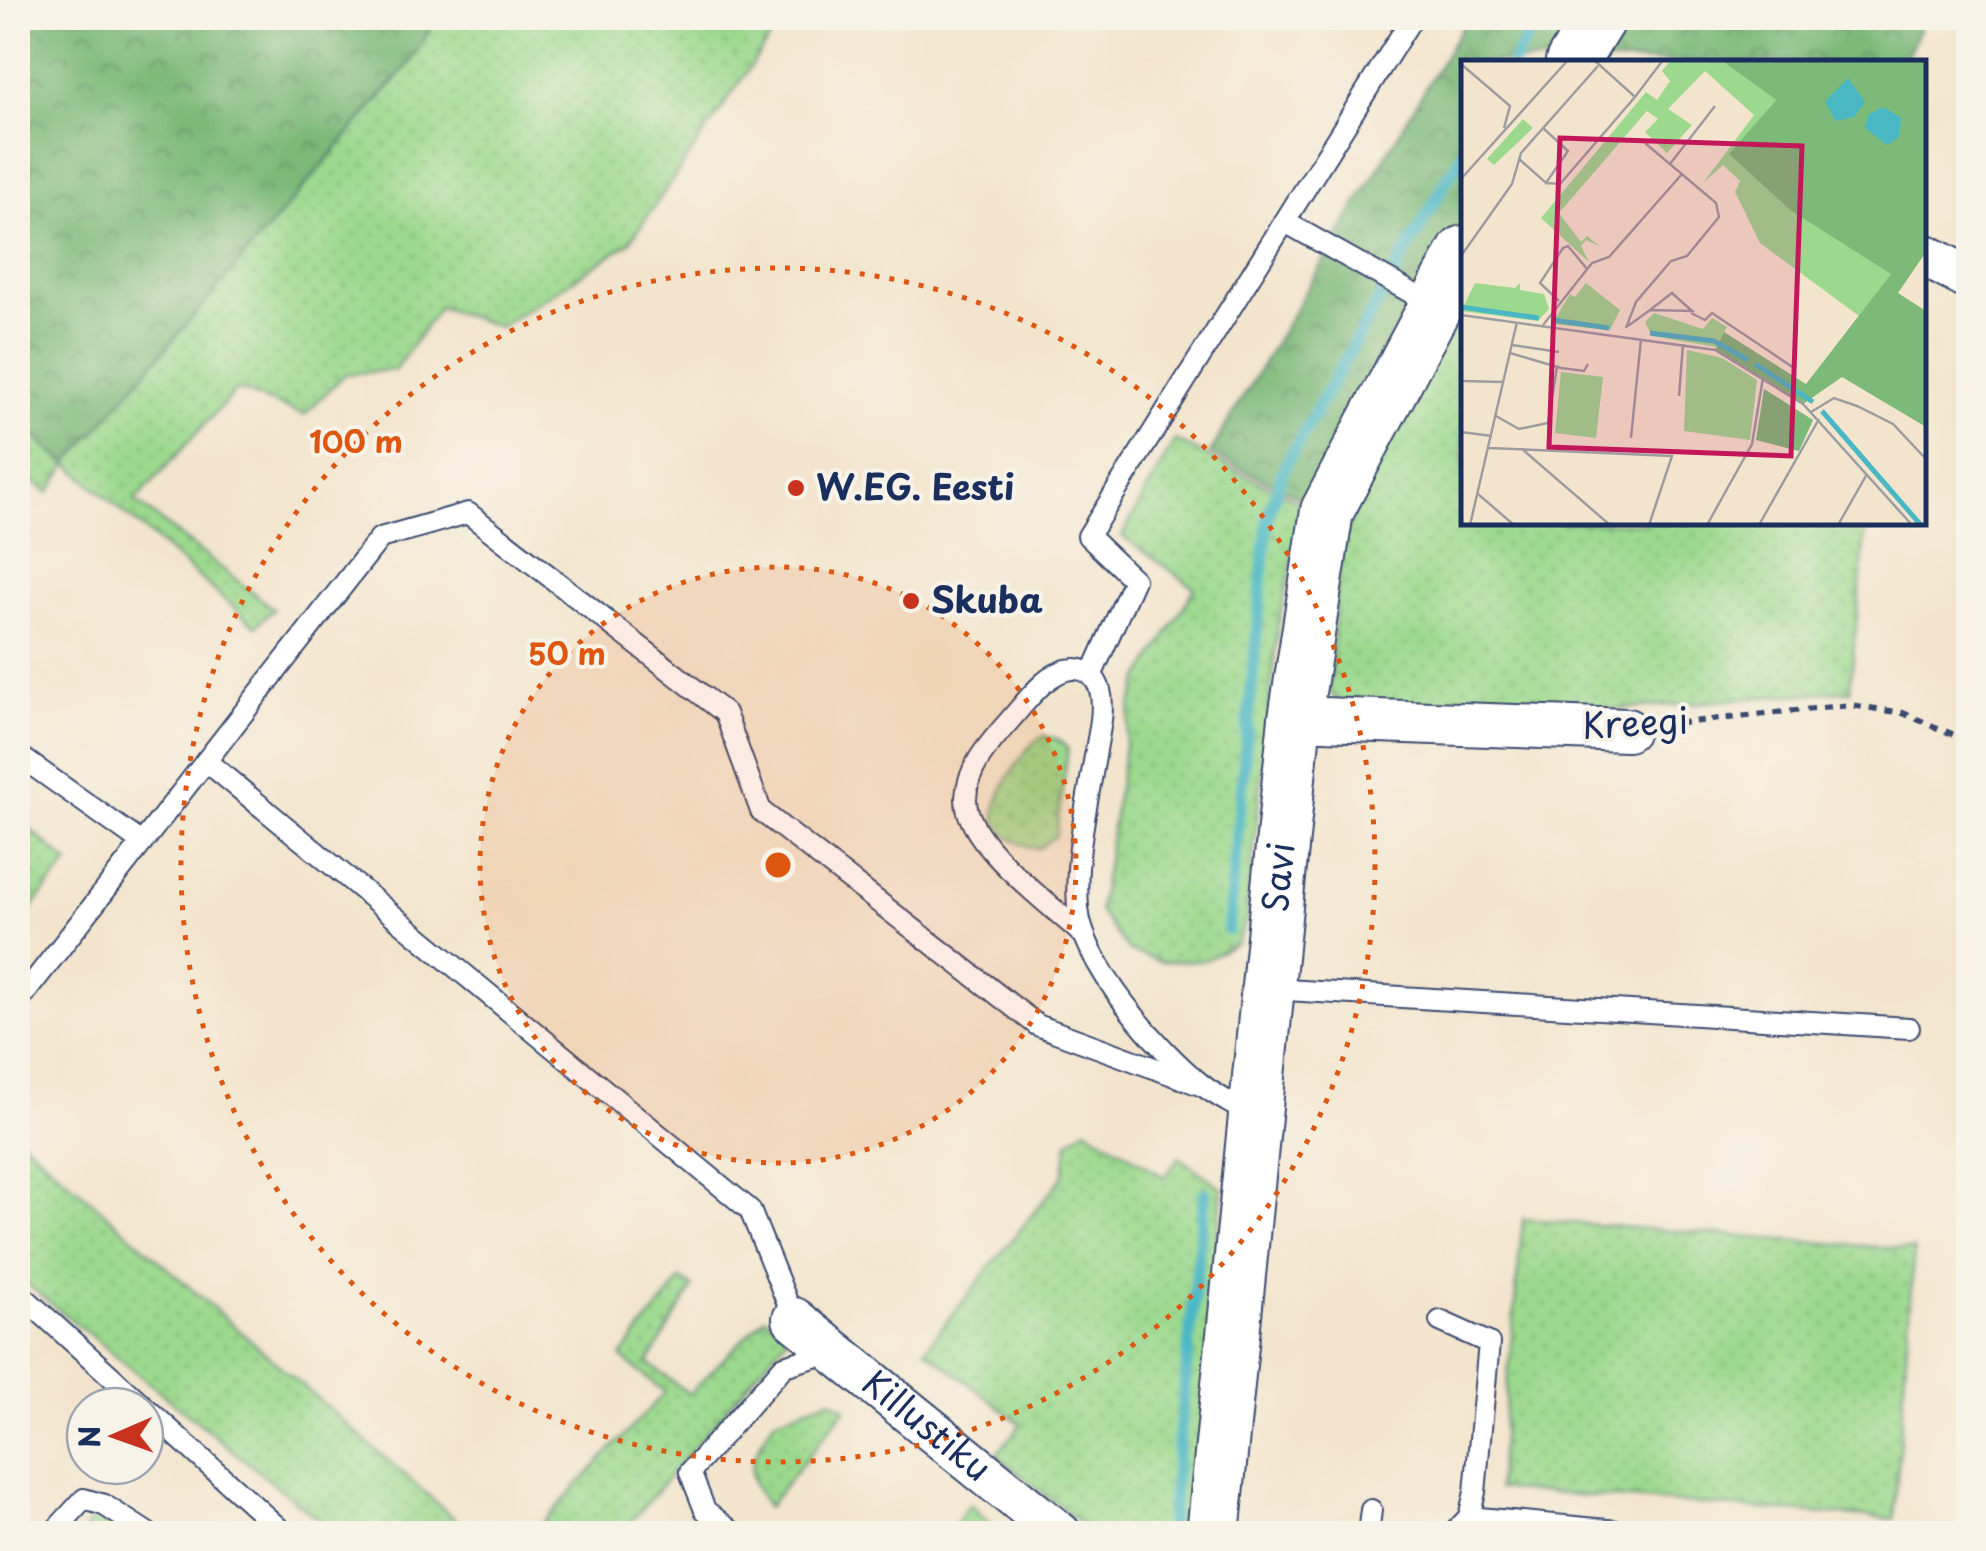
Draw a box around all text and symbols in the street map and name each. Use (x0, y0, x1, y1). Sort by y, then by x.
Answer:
inset map (1461, 60, 1926, 525)
text: 100 m (309, 418, 403, 463)
place label: W.EG. Eesti (816, 459, 1015, 512)
marker: W.EG. Eesti (785, 477, 807, 499)
place label: Skuba (931, 572, 1043, 625)
marker: Skuba (900, 590, 922, 612)
text: 50 m (528, 630, 606, 675)
street label: Kreegi (1580, 692, 1689, 751)
street label: Savi (1247, 839, 1306, 915)
centre of rings (760, 847, 796, 883)
street label: Killustiku (852, 1355, 1004, 1493)
north arrow (65, 1386, 165, 1486)
text: N (67, 1425, 110, 1449)

